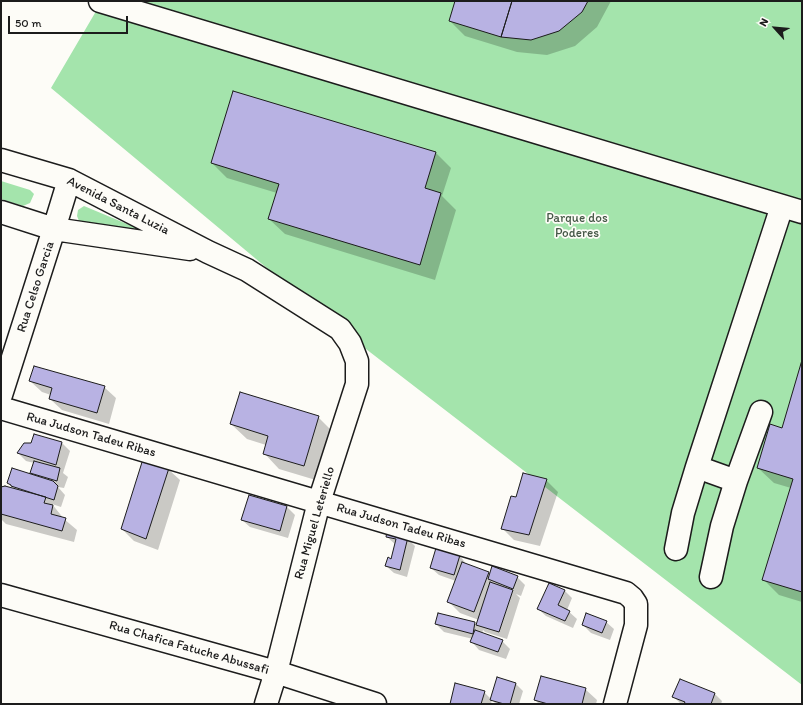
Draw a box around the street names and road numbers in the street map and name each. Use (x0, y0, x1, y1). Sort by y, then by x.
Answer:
street label: Avenida Santa Luzia (64, 173, 172, 239)
street label: Rua Celso Garcia (14, 240, 58, 334)
street label: Rua Judson Tadeu Ribas (24, 409, 158, 461)
street label: Rua Miguel Leteriello (291, 465, 339, 581)
street label: Rua Judson Tadeu Ribas (334, 500, 468, 552)
street label: Rua Chafica Fatuche Abussafi (107, 618, 271, 678)

